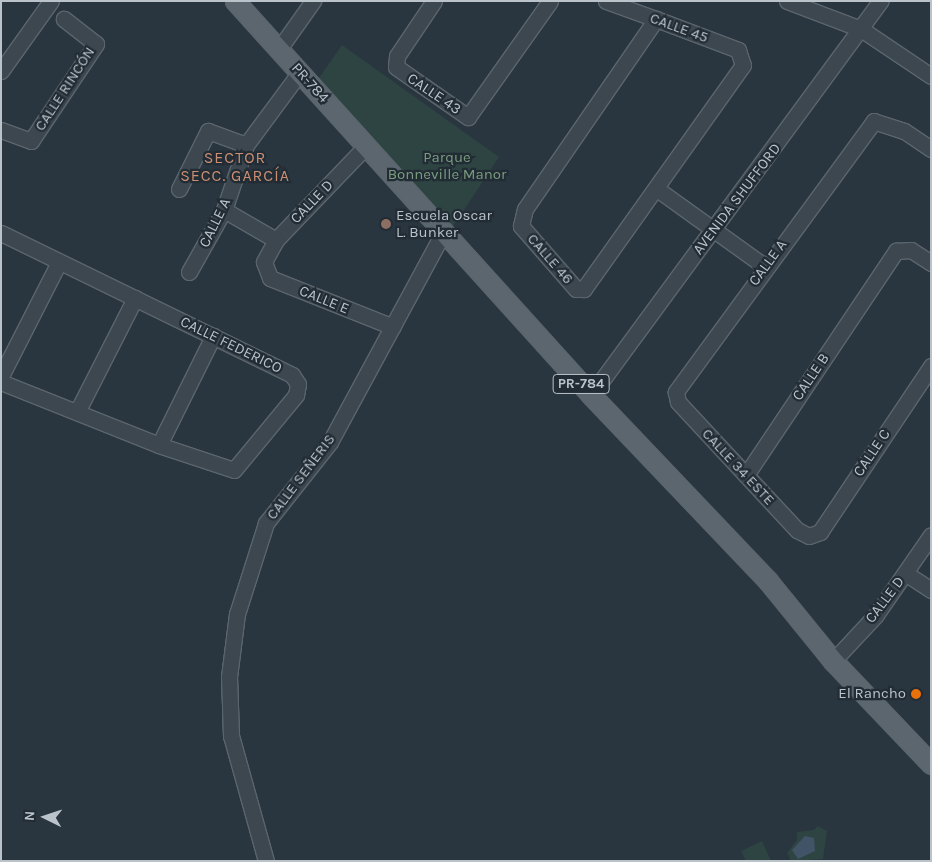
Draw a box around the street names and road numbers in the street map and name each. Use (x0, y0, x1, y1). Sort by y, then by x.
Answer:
street label: CALLE 45 (647, 9, 711, 47)
street label: CALLE RINCÓN (31, 44, 99, 134)
street label: PR-784 (287, 59, 333, 107)
street label: CALLE 43 (404, 69, 464, 119)
street label: AVENIDA SHUFFORD (689, 140, 785, 258)
street label: CALLE D (287, 176, 337, 228)
street label: CALLE A (195, 195, 235, 251)
street label: CALLE 46 (523, 230, 577, 288)
street label: CALLE A (745, 236, 791, 290)
street label: CALLE E (296, 282, 352, 318)
street label: CALLE FEDERICO (177, 313, 285, 377)
street label: CALLE B (789, 350, 833, 404)
road number: PR-784 (552, 372, 610, 396)
street label: CALLE 34 ESTE (698, 425, 778, 509)
street label: CALLE C (850, 426, 894, 480)
street label: CALLE SEÑERIS (263, 431, 339, 523)
street label: CALLE D (862, 573, 908, 627)

